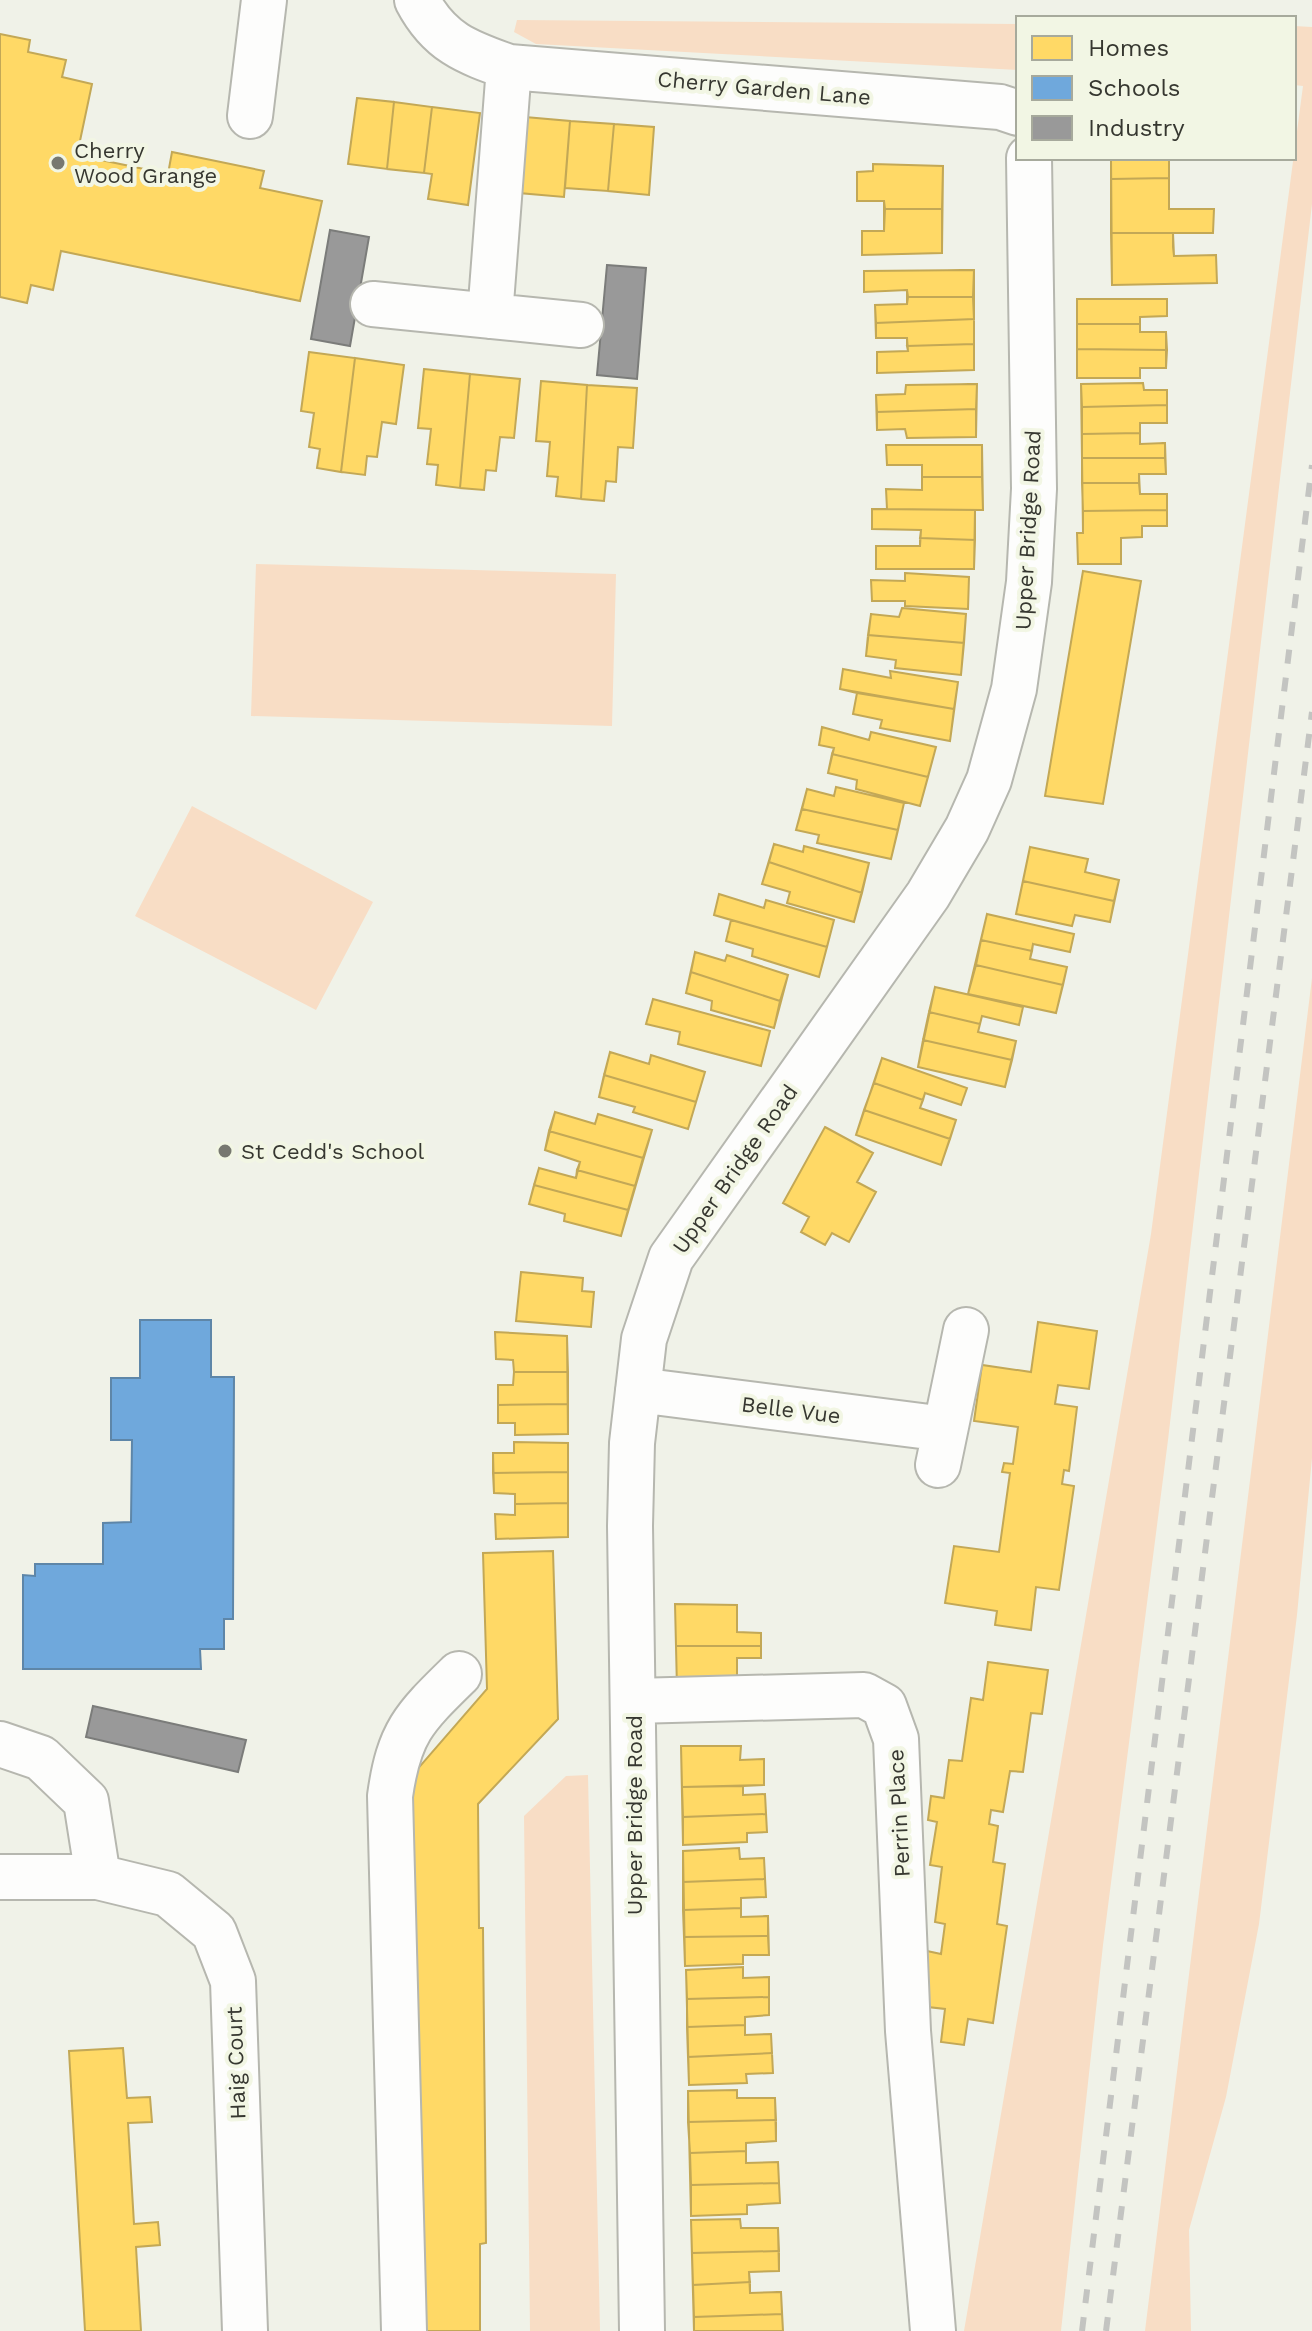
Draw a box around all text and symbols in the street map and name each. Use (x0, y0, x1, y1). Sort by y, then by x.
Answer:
legend (1016, 16, 1296, 160)
text: Homes (1088, 34, 1169, 62)
street label: Cherry Garden Lane (656, 66, 872, 110)
text: Schools (1088, 74, 1180, 102)
text: Industry (1088, 114, 1185, 142)
place label: Cherry Wood Grange (74, 138, 217, 188)
marker: Cherry Wood Grange (49, 154, 67, 172)
street label: Upper Bridge Road (1010, 429, 1046, 631)
street label: Upper Bridge Road (667, 1080, 803, 1258)
place label: St Cedd's School (241, 1139, 425, 1164)
marker: St Cedd's School (216, 1142, 234, 1160)
street label: Belle Vue (740, 1392, 842, 1428)
street label: Upper Bridge Road (622, 1715, 647, 1915)
street label: Perrin Place (883, 1748, 915, 1878)
street label: Haig Court (222, 2006, 250, 2120)

